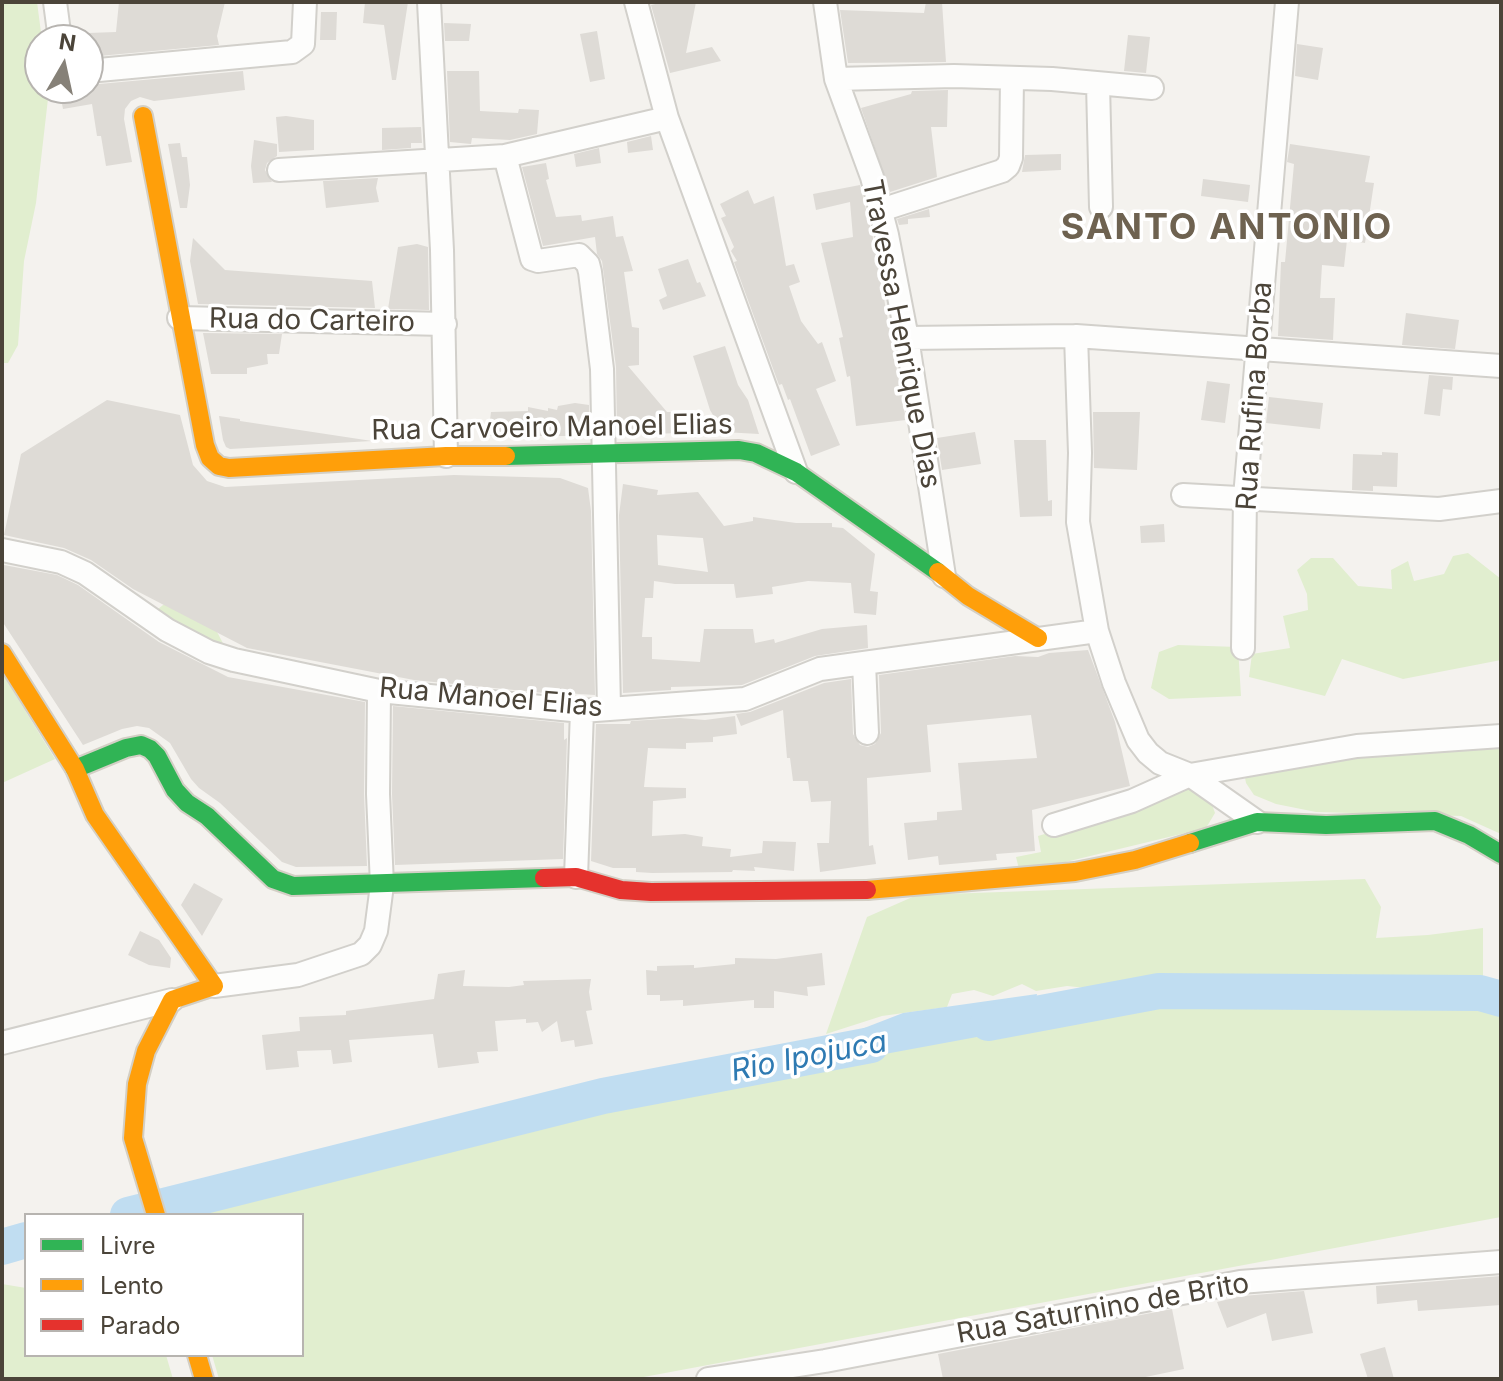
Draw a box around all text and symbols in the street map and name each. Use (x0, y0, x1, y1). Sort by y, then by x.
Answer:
north arrow (24, 24, 104, 104)
text: N (57, 28, 78, 56)
street label: Travessa Henrique Dias (855, 177, 947, 491)
district label: SANTO ANTONIO (1061, 206, 1393, 250)
street label: Rua Rufina Borba (1230, 280, 1280, 512)
street label: Rua do Carteiro (209, 302, 415, 340)
street label: Rua Carvoeiro Manoel Elias (371, 408, 733, 448)
street label: Rua Manoel Elias (378, 671, 604, 725)
water label: Rio Ipojuca (728, 1024, 890, 1090)
legend (24, 1213, 304, 1357)
text: Livre (100, 1231, 156, 1260)
street label: Rua Saturnino de Brito (954, 1267, 1252, 1351)
text: Lento (100, 1271, 164, 1300)
text: Parado (100, 1311, 180, 1340)

